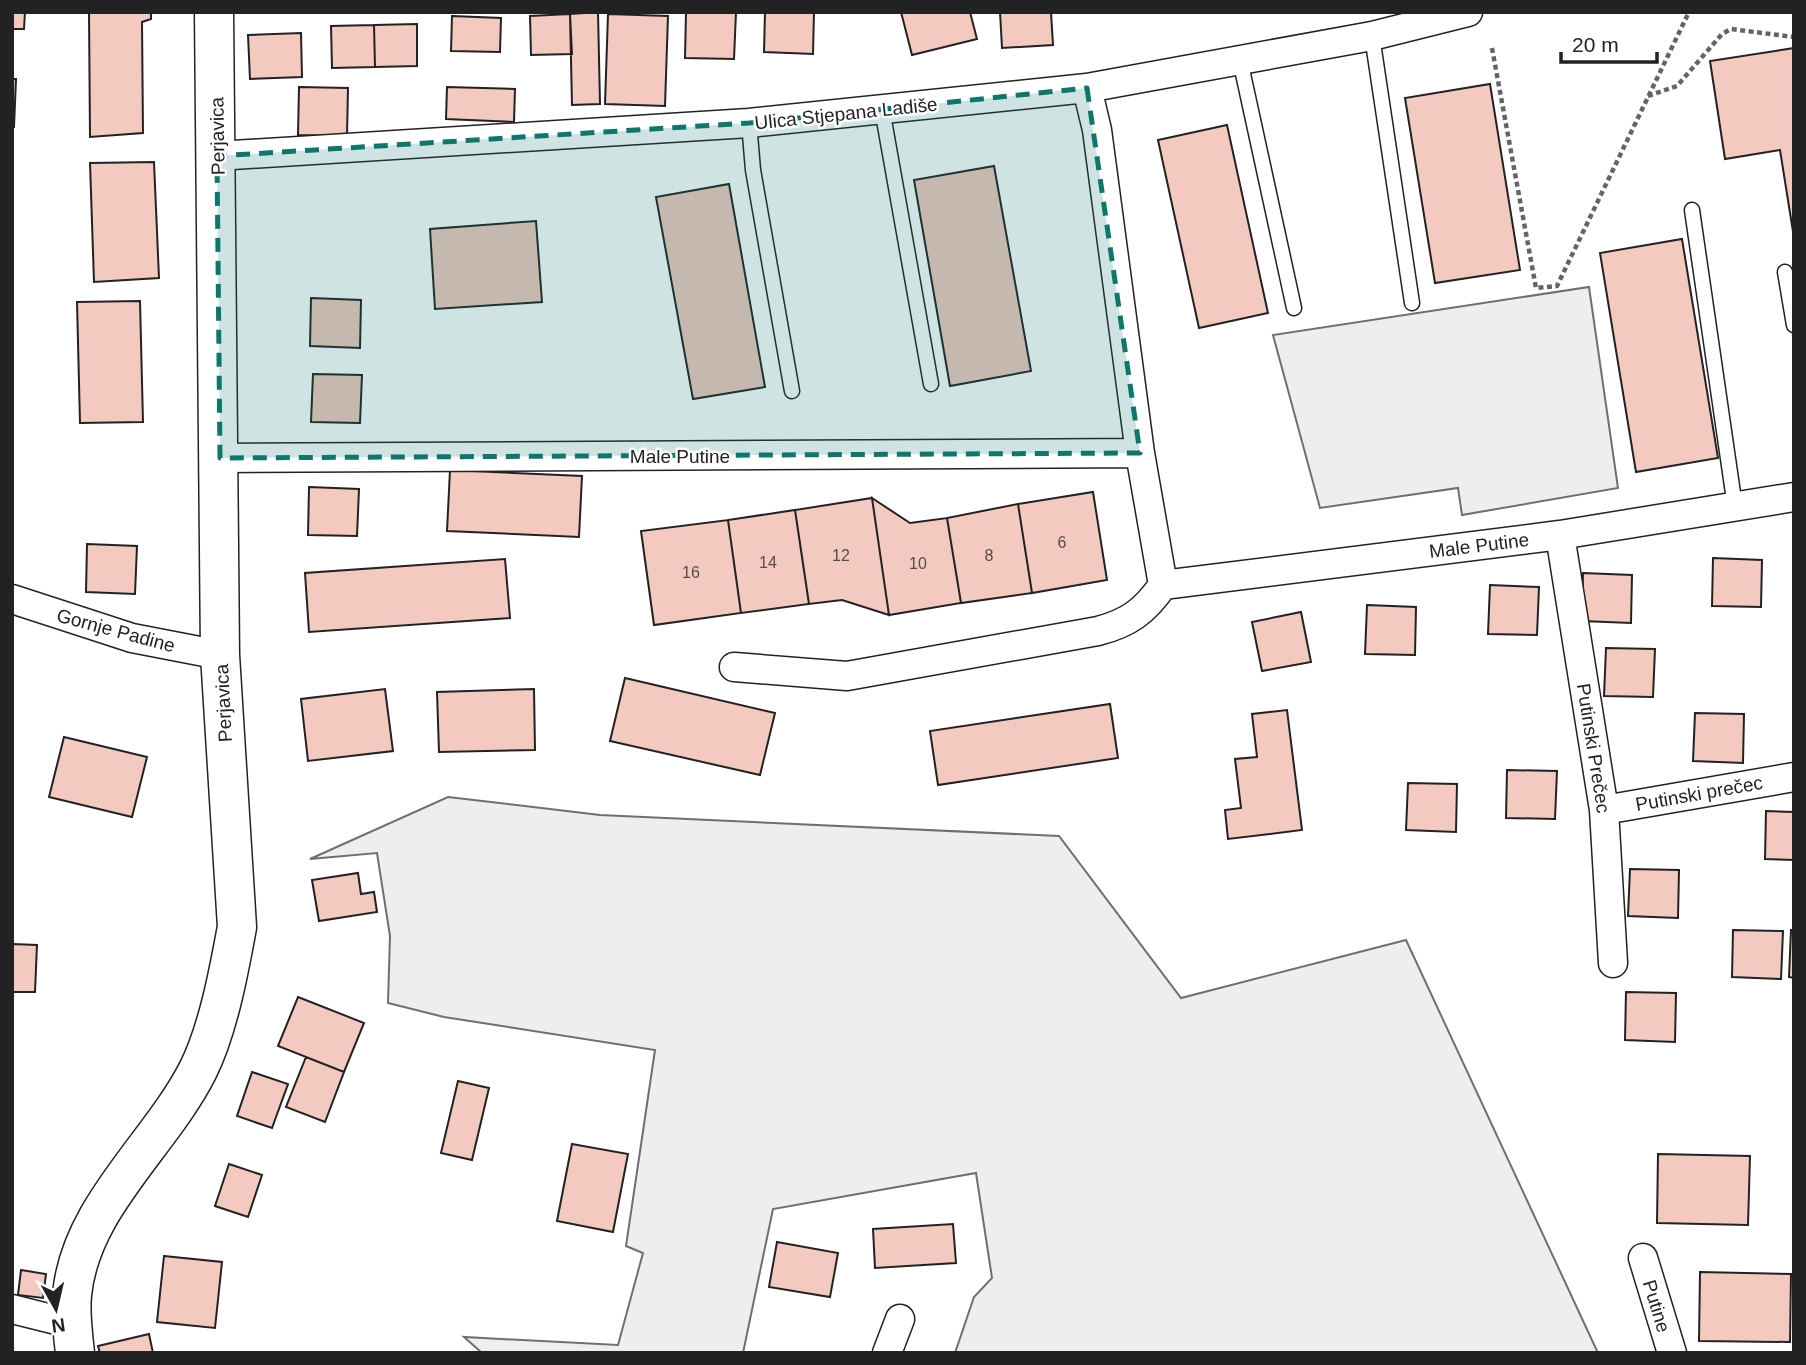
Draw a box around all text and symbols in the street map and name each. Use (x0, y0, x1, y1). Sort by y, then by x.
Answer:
scale bar (1561, 21, 1657, 65)
text: 20 m (1572, 33, 1619, 56)
street label: Ulica Stjepana Ladiše (754, 93, 939, 134)
street label: Perjavica (206, 96, 229, 175)
street label: Male Putine (630, 446, 730, 467)
street label: Male Putine (1428, 529, 1530, 562)
house number: 6 (1058, 534, 1067, 551)
house number: 12 (832, 547, 850, 564)
house number: 8 (985, 547, 994, 564)
house number: 14 (759, 554, 777, 571)
house number: 10 (909, 555, 927, 572)
house number: 16 (682, 564, 700, 581)
street label: Gornje Padine (54, 605, 177, 656)
street label: Perjavica (211, 663, 236, 743)
street label: Putinski Prečec (1573, 682, 1614, 814)
street label: Putinski prečec (1634, 772, 1764, 815)
north arrow (21, 1274, 91, 1344)
street label: Putine (1639, 1277, 1674, 1335)
text: N (50, 1314, 67, 1337)

